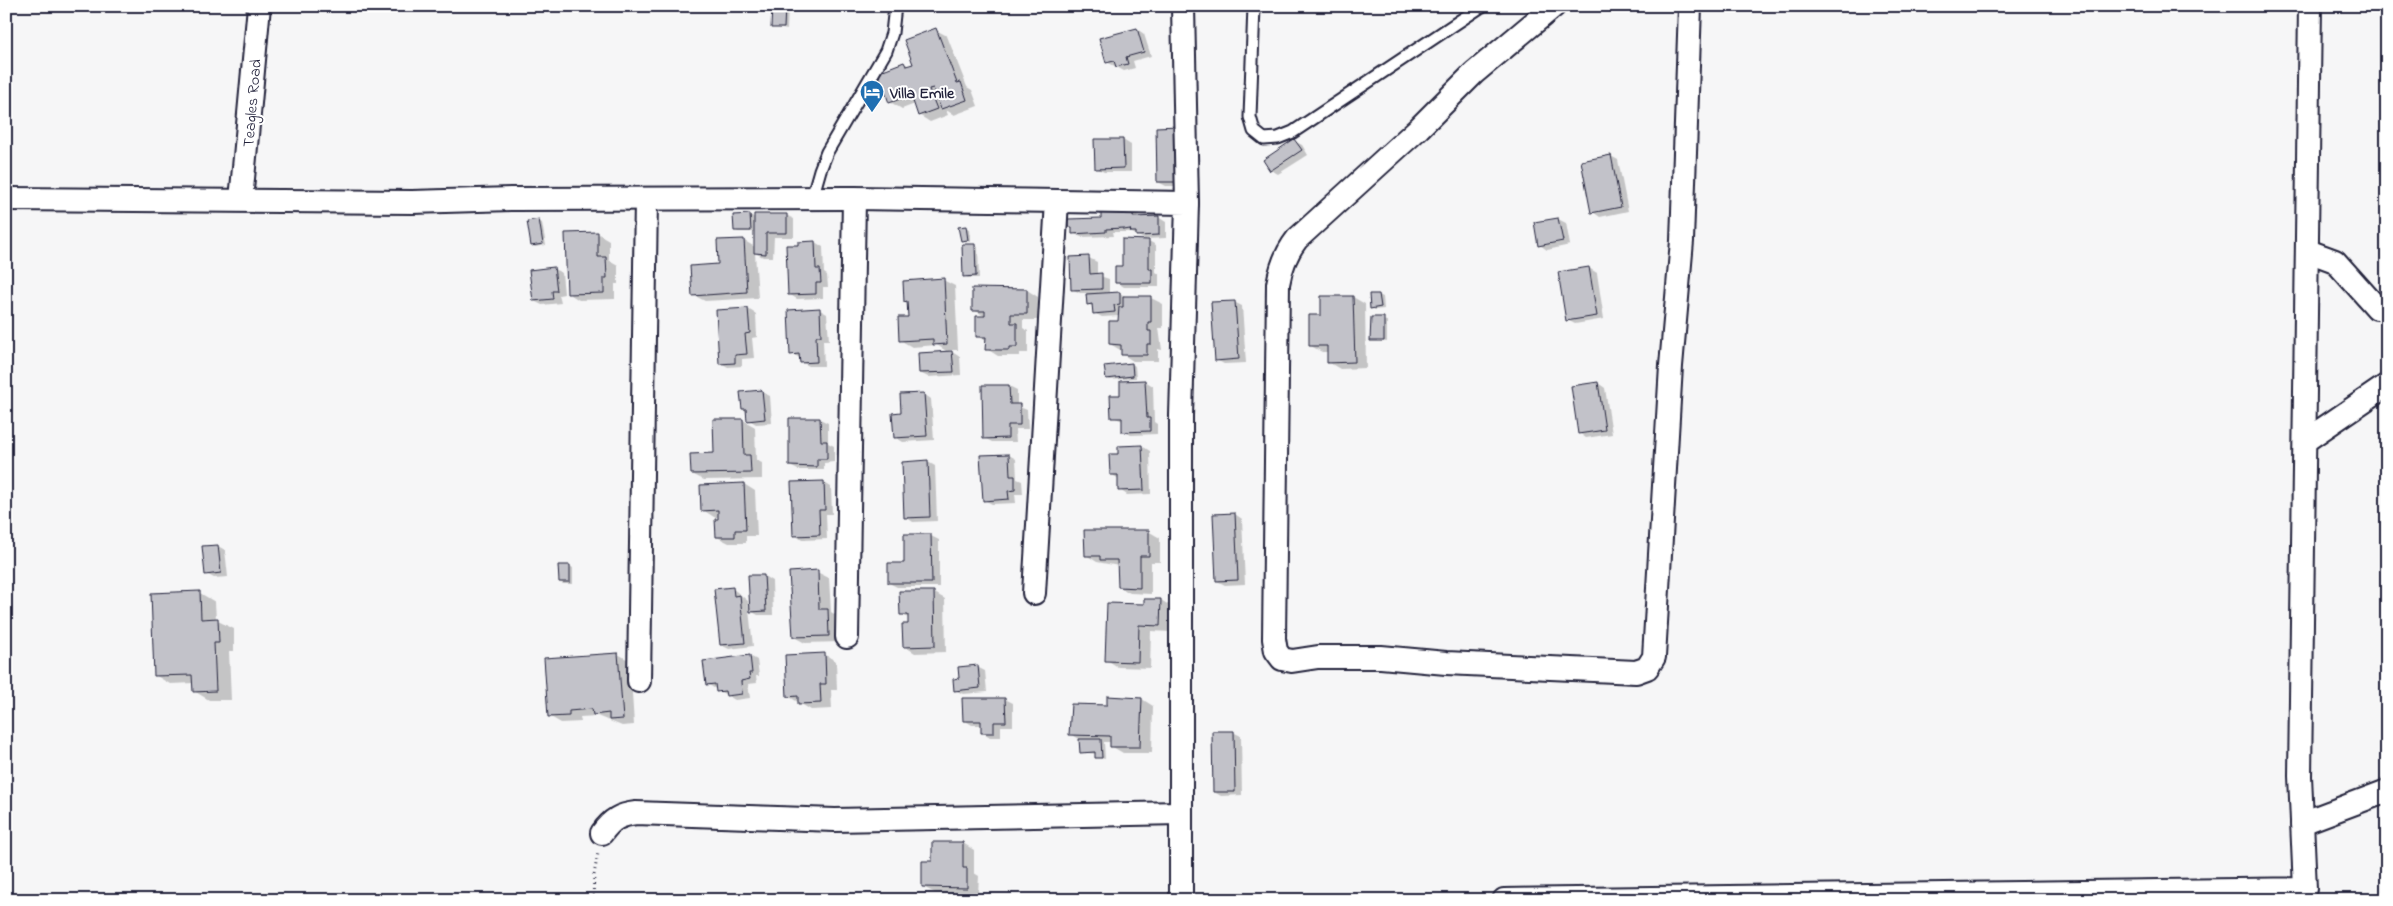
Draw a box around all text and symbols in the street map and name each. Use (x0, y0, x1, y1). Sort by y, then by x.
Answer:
street label: Teagles Road (237, 58, 269, 148)
hotel icon: Villa Emile (859, 79, 885, 113)
place label: Villa Emile (889, 82, 955, 106)

